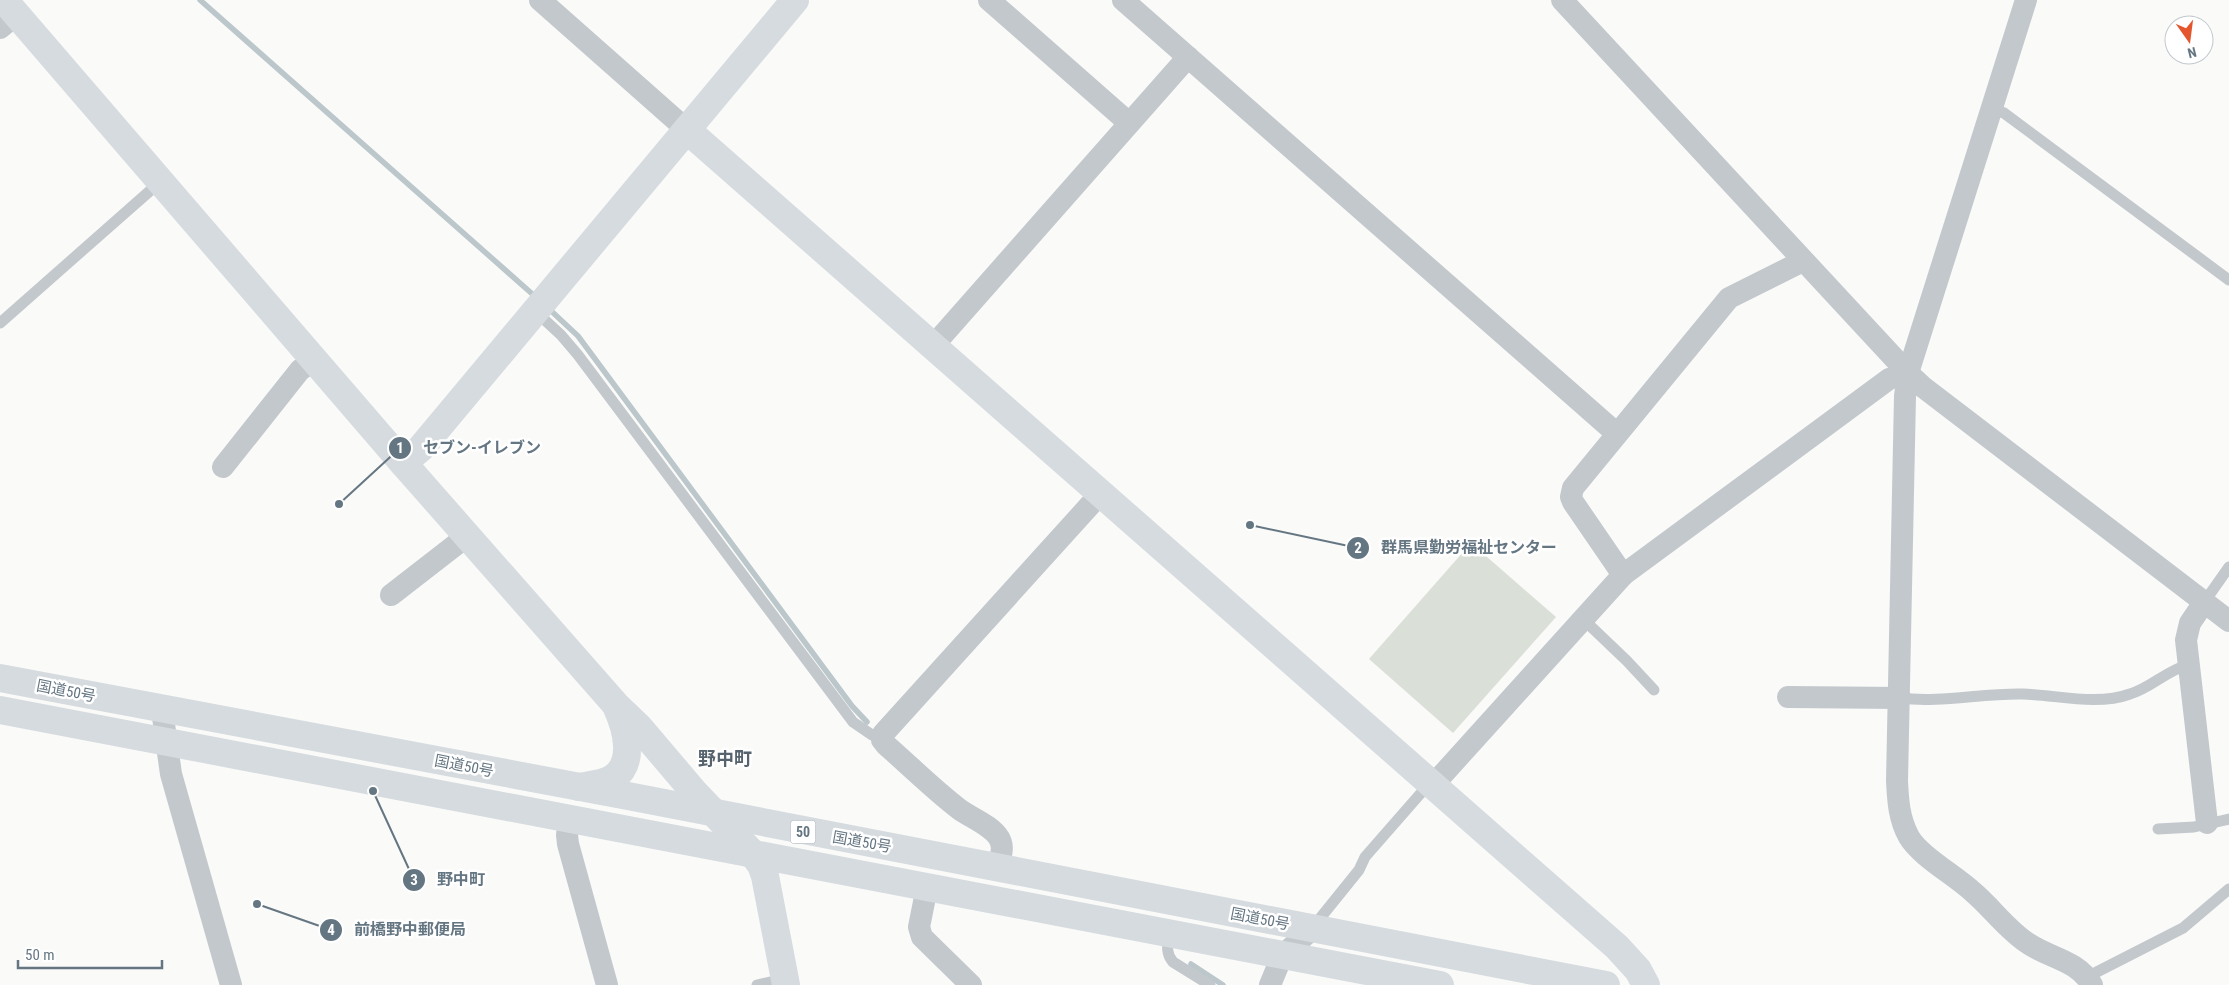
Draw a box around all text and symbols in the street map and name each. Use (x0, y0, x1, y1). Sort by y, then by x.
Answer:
north arrow (2164, 15, 2214, 65)
text: N (2186, 44, 2198, 61)
callout: セブン-イレブン (388, 432, 551, 463)
text: セブン-イレブン (423, 438, 541, 457)
text: 1 (396, 439, 404, 457)
callout: 群馬県勤労福祉センター (1346, 532, 1567, 563)
text: 群馬県勤労福祉センター (1381, 538, 1557, 557)
text: 2 (1354, 539, 1362, 557)
street label: 国道50号 (35, 676, 97, 706)
district label: 野中町 (698, 748, 752, 769)
street label: 国道50号 (433, 751, 495, 781)
road number: 50 (790, 820, 816, 844)
street label: 国道50号 (831, 828, 893, 856)
callout: 野中町 (402, 864, 495, 895)
text: 野中町 (437, 870, 485, 889)
text: 3 (410, 871, 418, 889)
street label: 国道50号 (1229, 904, 1291, 934)
callout: 前橋野中郵便局 (319, 914, 476, 945)
text: 前橋野中郵便局 (354, 920, 466, 939)
text: 4 (327, 921, 335, 939)
scale bar (18, 938, 161, 970)
text: 50 m (25, 946, 55, 964)

